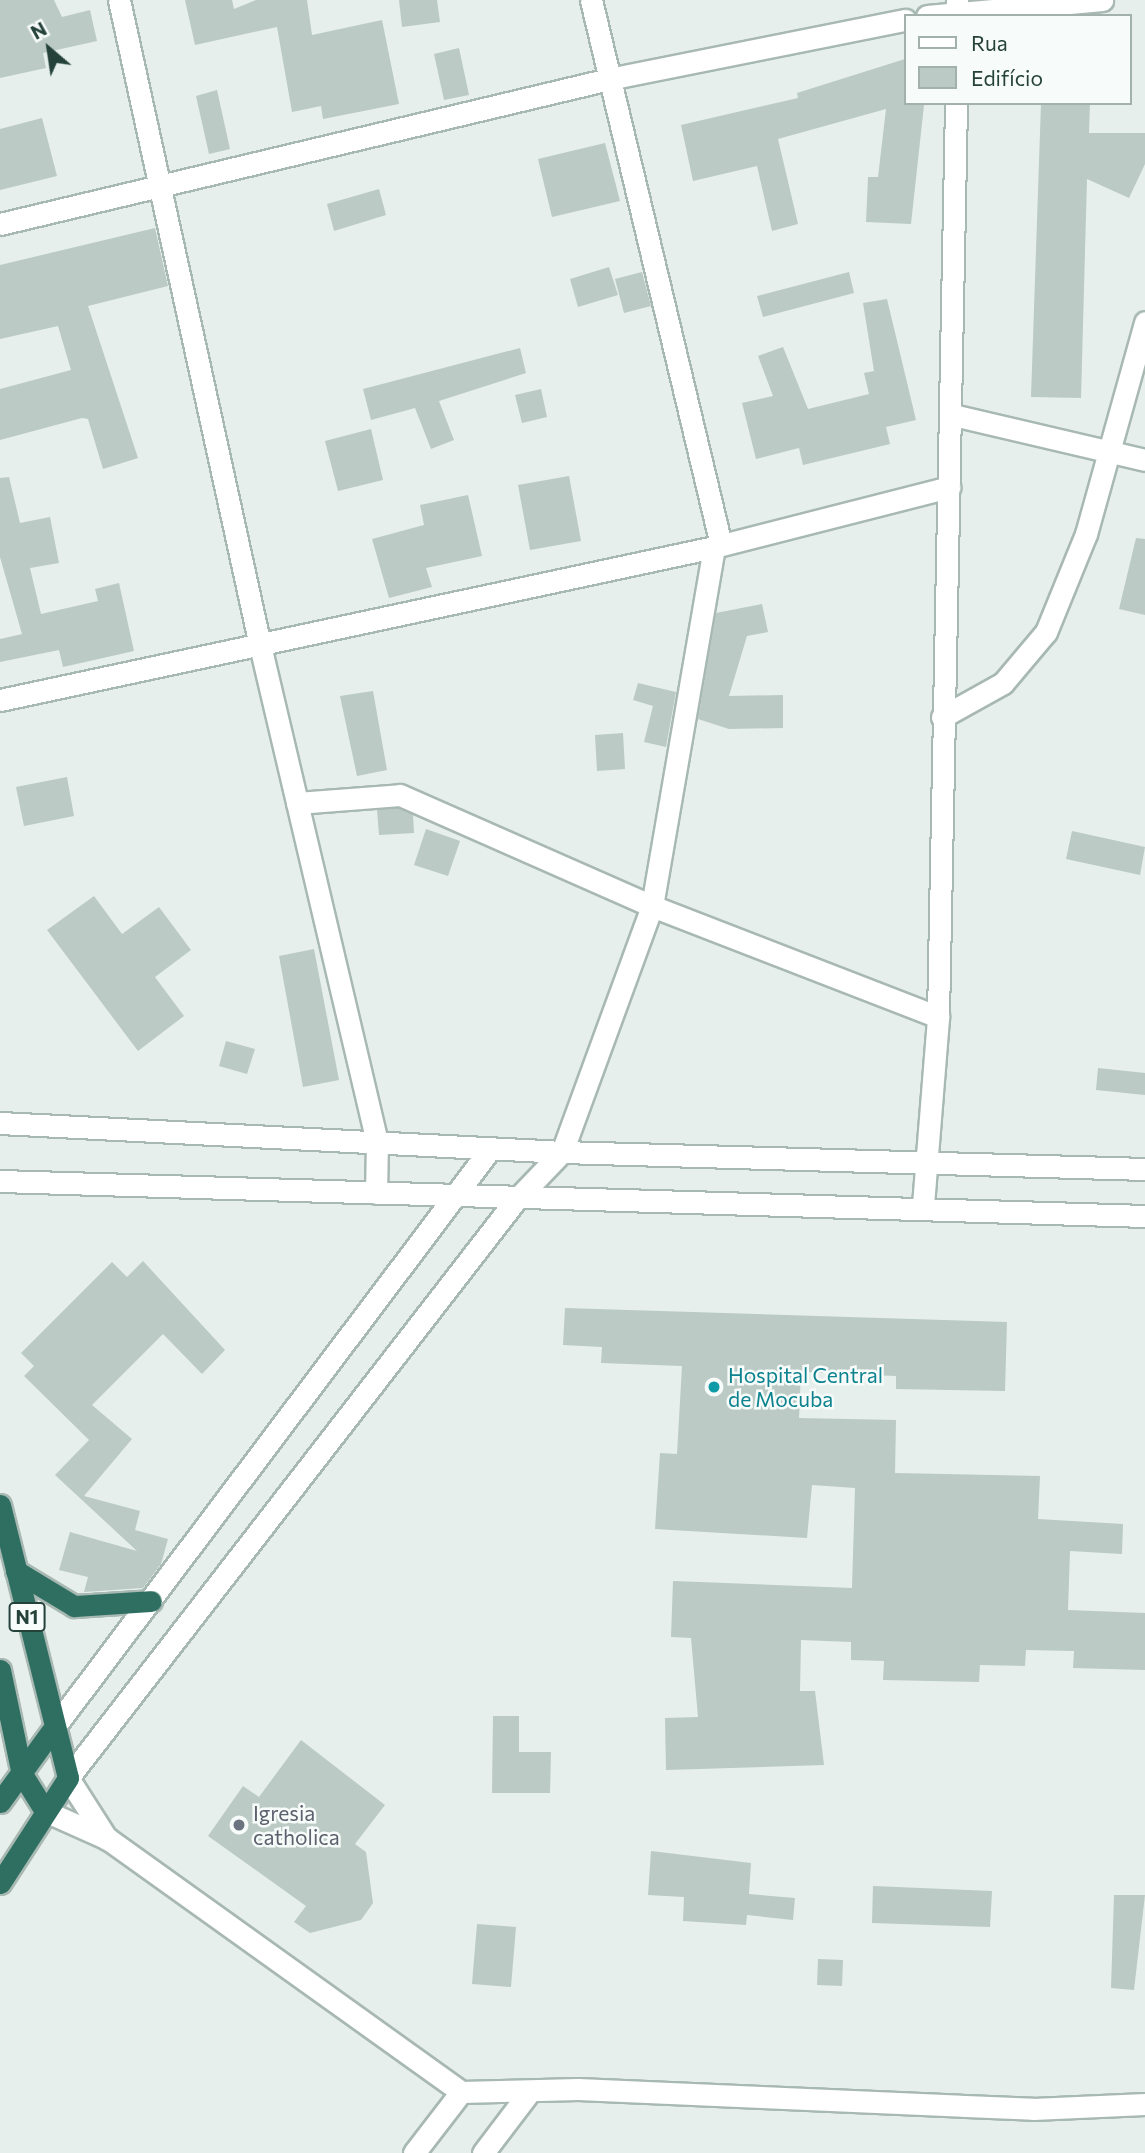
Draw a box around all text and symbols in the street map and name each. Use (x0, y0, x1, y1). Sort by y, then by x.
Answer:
north arrow (14, 14, 84, 84)
legend (904, 14, 1131, 105)
text: N (27, 17, 50, 44)
text: Rua (971, 30, 1008, 55)
text: Edifício (971, 65, 1043, 90)
place label: Hospital Central de Mocuba (728, 1362, 883, 1412)
marker: Hospital Central de Mocuba (706, 1379, 722, 1395)
road number: N1 (8, 1602, 46, 1632)
place label: Igresia catholica (253, 1800, 340, 1850)
marker: Igresia catholica (231, 1817, 247, 1833)

